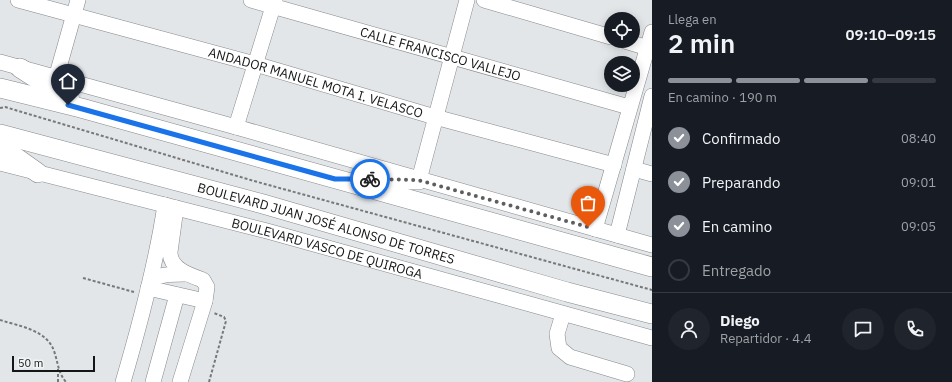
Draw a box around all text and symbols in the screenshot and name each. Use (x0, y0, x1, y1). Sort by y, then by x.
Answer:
text: Llega en (668, 11, 717, 28)
map controls (604, 12, 640, 92)
button: locate (604, 12, 640, 48)
street label: CALLE FRANCISCO VALLEJO (358, 23, 523, 84)
text: 09:10–09:15 (846, 25, 936, 44)
text: 2 min (668, 26, 735, 60)
street label: ANDADOR MANUEL MOTA I. VELASCO (207, 43, 425, 122)
button: layers (604, 56, 640, 92)
pin (51, 64, 85, 105)
icon: home (57, 70, 79, 92)
text: En camino · 190 m (668, 89, 777, 106)
icon: check (668, 127, 690, 149)
text: Confirmado (702, 129, 780, 148)
text: 08:40 (901, 130, 936, 147)
courier (350, 159, 390, 199)
icon: bike (359, 168, 381, 190)
icon: check (668, 171, 690, 193)
text: Preparando (702, 173, 780, 192)
text: 09:01 (901, 174, 936, 191)
street label: BOULEVARD JUAN JOSÉ ALONSO DE TORRES (196, 178, 457, 268)
pin (571, 186, 605, 227)
icon: bag (577, 192, 599, 214)
street label: BOULEVARD VASCO DE QUIROGA (230, 214, 425, 283)
icon: check (668, 215, 690, 237)
text: En camino (702, 217, 772, 236)
text: 09:05 (901, 218, 936, 235)
text: Entregado (702, 261, 771, 280)
button: person (668, 308, 710, 350)
button: chat (842, 308, 884, 350)
button: phone (894, 308, 936, 350)
text: Diego (720, 311, 760, 330)
text: Repartidor · 4.4 (720, 330, 811, 347)
scale bar (12, 354, 95, 373)
text: 50 m (18, 356, 43, 370)

